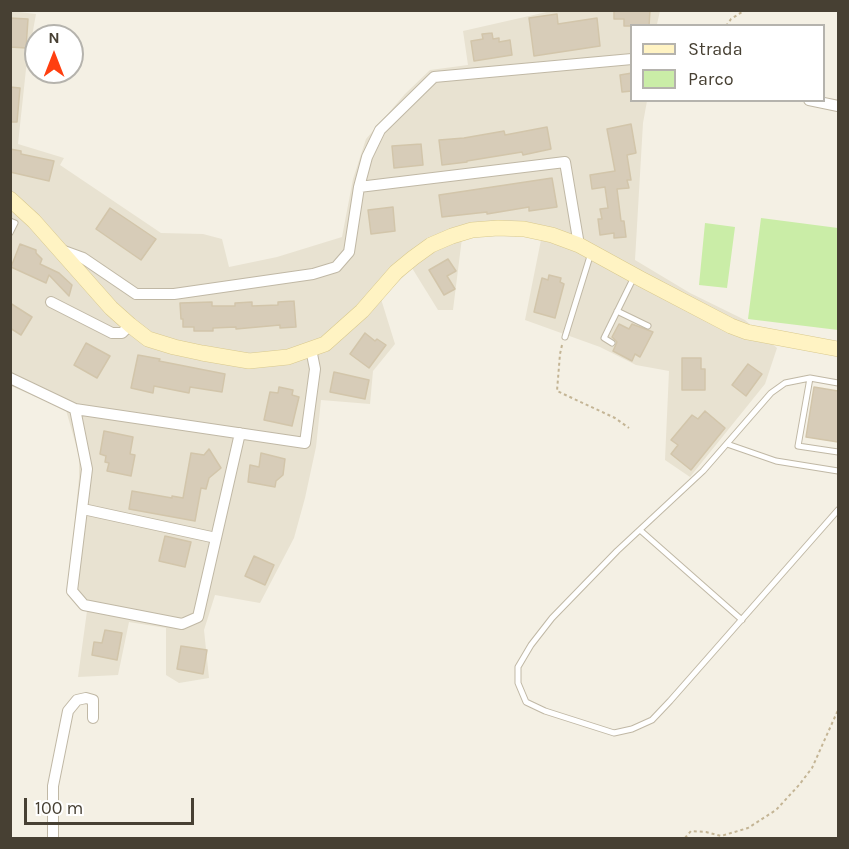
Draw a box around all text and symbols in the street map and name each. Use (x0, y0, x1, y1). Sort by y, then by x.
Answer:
north arrow (24, 24, 84, 84)
legend (630, 24, 825, 102)
text: N (48, 28, 60, 47)
text: Strada (688, 38, 743, 60)
text: Parco (688, 68, 734, 90)
scale bar (27, 786, 196, 824)
text: 100 m (35, 797, 83, 819)

